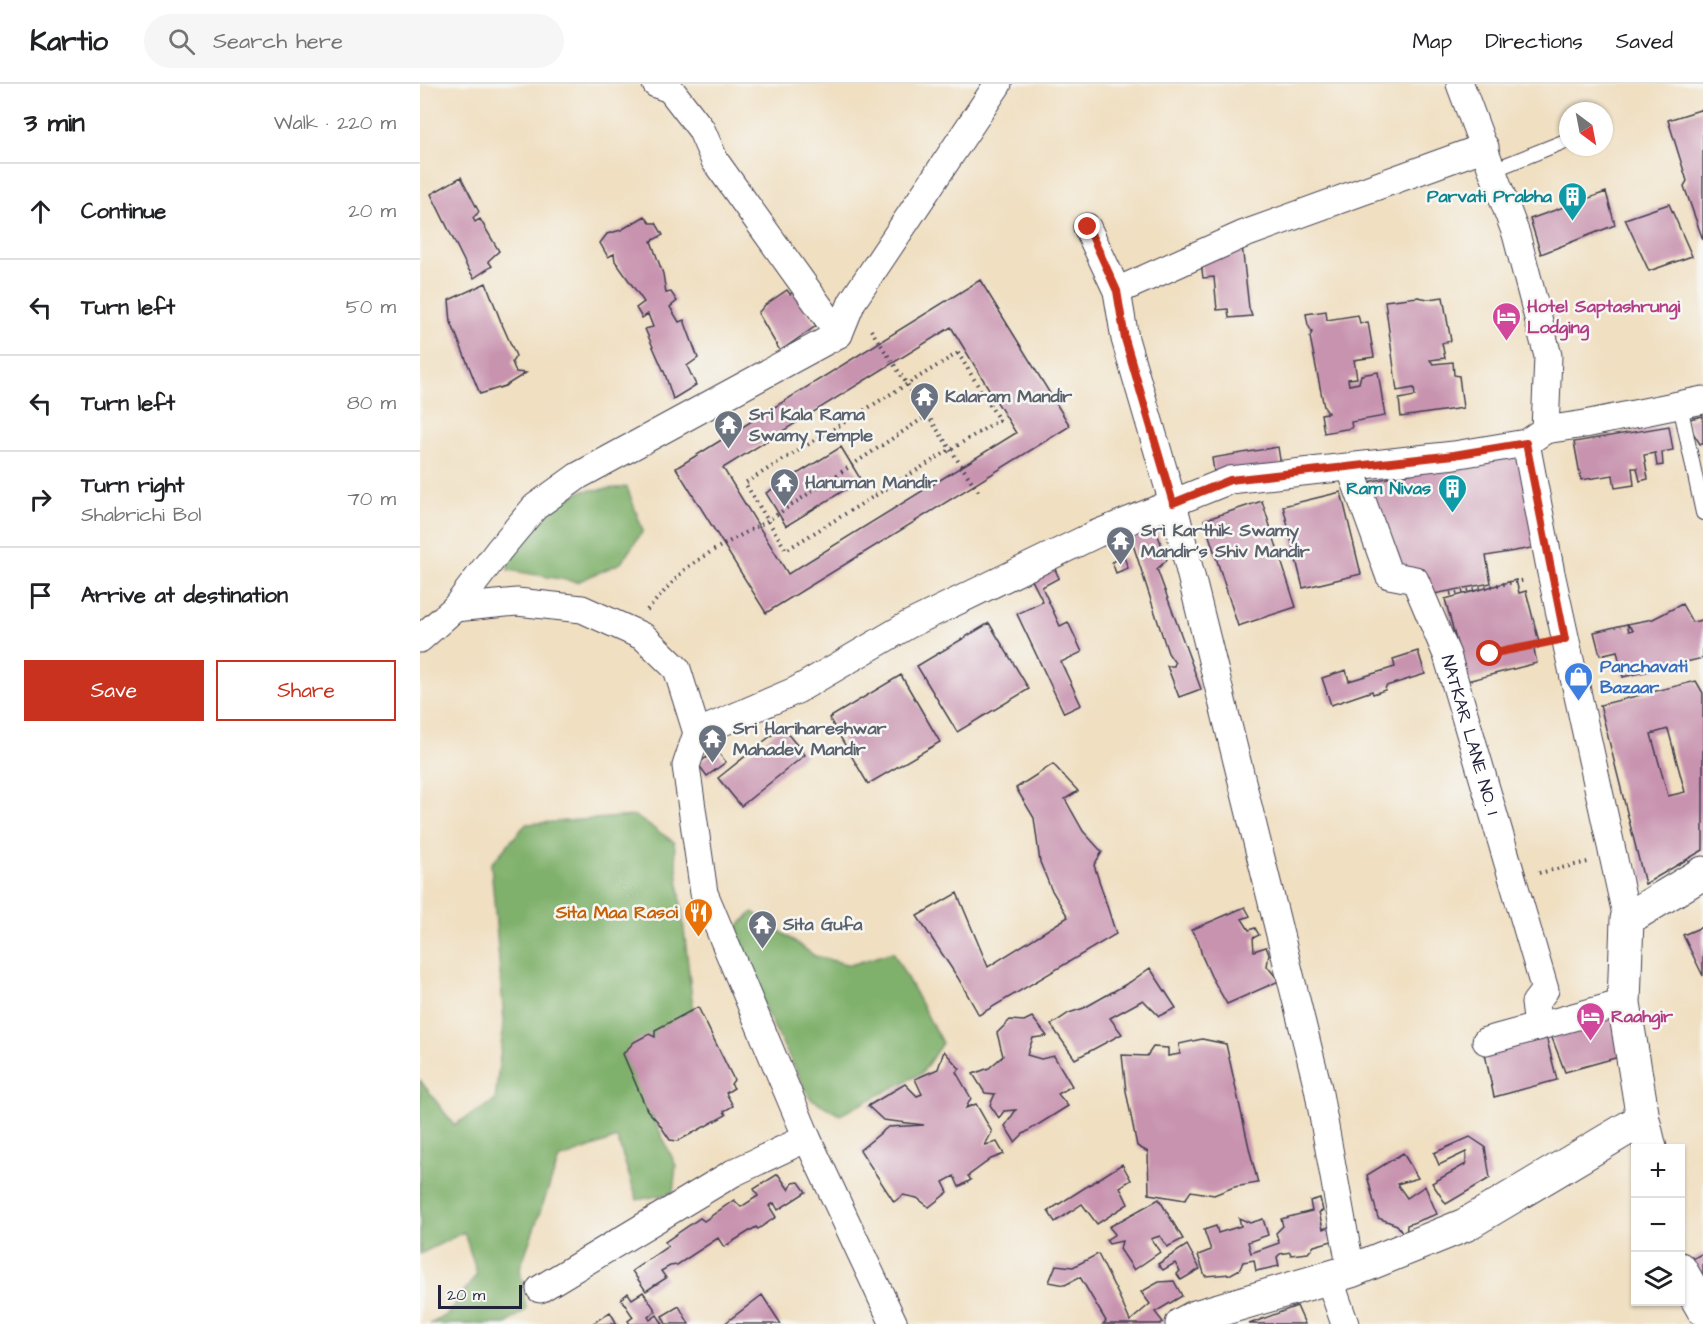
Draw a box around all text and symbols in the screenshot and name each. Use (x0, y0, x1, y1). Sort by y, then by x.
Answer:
search box (144, 14, 564, 68)
text: Kartio (30, 22, 108, 61)
icon: search (165, 25, 198, 58)
text: Search here (213, 26, 343, 57)
text: Map (1412, 27, 1452, 56)
text: Directions (1485, 27, 1583, 56)
text: Saved (1616, 27, 1673, 56)
north arrow (1559, 102, 1613, 156)
text: 3 min (24, 105, 85, 141)
text: Walk · 220 m (274, 109, 396, 137)
building icon: Parvati Prabha (1557, 180, 1589, 222)
place label: Parvati Prabha (1427, 184, 1553, 209)
icon: ahead (24, 195, 57, 228)
text: Continue (81, 196, 166, 227)
text: 20 m (348, 197, 396, 225)
route end (1074, 213, 1100, 239)
icon: left (24, 291, 57, 324)
text: Turn left (81, 292, 175, 323)
text: 50 m (346, 293, 396, 321)
place label: Hotel Saptashrungi Lodging (1527, 294, 1681, 341)
hotel icon: Hotel Saptashrungi Lodging (1490, 300, 1522, 342)
temple icon: Kalaram Mandir (908, 380, 940, 422)
place label: Kalaram Mandir (945, 384, 1072, 409)
icon: left (24, 387, 57, 420)
text: Turn left (81, 388, 175, 419)
text: 80 m (347, 389, 396, 417)
place label: Sri Kala Rama Swamy Temple (748, 402, 873, 449)
temple icon: Sri Kala Rama Swamy Temple (712, 408, 744, 450)
temple icon: Hanuman Mandir (768, 466, 800, 508)
text: Turn right (81, 470, 184, 501)
place label: Hanuman Mandir (805, 470, 938, 495)
building icon: Ram Nivas (1436, 472, 1468, 514)
place label: Ram Nivas (1346, 476, 1431, 501)
icon: right (24, 483, 57, 516)
text: 70 m (348, 485, 396, 513)
text: Shabrichi Bol (81, 501, 201, 529)
place label: Sri Karthik Swamy Mandir's Shiv Mandir (1140, 518, 1310, 564)
temple icon: Sri Karthik Swamy Mandir's Shiv Mandir (1104, 524, 1136, 566)
icon: arrive (24, 579, 57, 612)
text: Arrive at destination (81, 580, 288, 611)
route start (1476, 640, 1502, 666)
street label: NATKAR LANE NO. 1 (1435, 652, 1505, 818)
place label: Panchavati Bazaar (1600, 654, 1688, 700)
button: Save (24, 660, 204, 721)
button: Share (216, 660, 396, 721)
shop icon: Panchavati Bazaar (1563, 660, 1595, 702)
place label: Sri Harihareshwar Mahadev Mandir (732, 716, 887, 762)
temple icon: Sri Harihareshwar Mahadev Mandir (696, 722, 728, 764)
restaurant icon: Sita Maa Rasoi (683, 896, 715, 938)
place label: Sita Maa Rasoi (555, 900, 678, 925)
temple icon: Sita Gufa (746, 908, 778, 950)
place label: Sita Gufa (782, 912, 863, 937)
hotel icon: Raahgir (1574, 1000, 1606, 1042)
place label: Raahgir (1611, 1004, 1673, 1030)
map controls (1631, 1144, 1685, 1306)
button: + (1631, 1144, 1685, 1198)
button: − (1631, 1198, 1685, 1252)
button: layers (1631, 1252, 1685, 1306)
scale bar (438, 1282, 522, 1310)
text: 20 m (447, 1284, 485, 1306)

